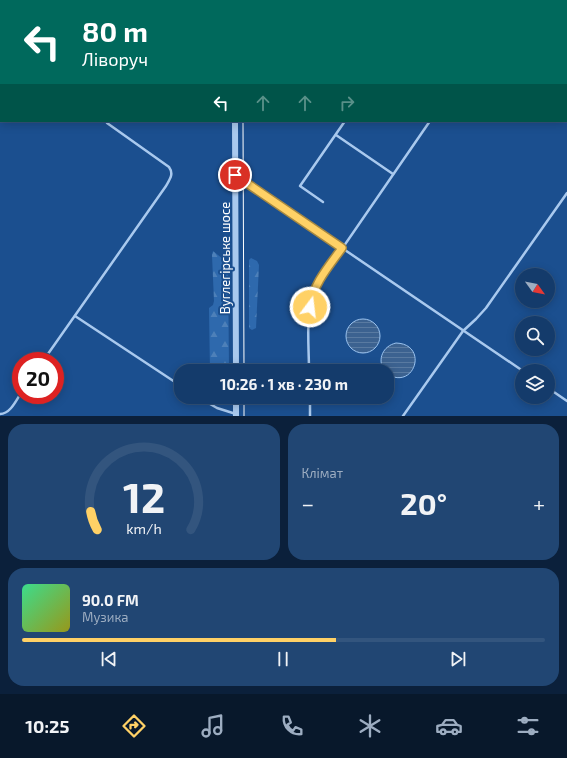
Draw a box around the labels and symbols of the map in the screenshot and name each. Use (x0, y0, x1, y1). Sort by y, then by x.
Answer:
pin (218, 158, 252, 192)
street label: Вуглегірське шосе (217, 202, 233, 314)
north arrow (515, 268, 555, 308)
position arrow (289, 286, 331, 328)
speed limit sign: 20 (12, 352, 64, 404)

